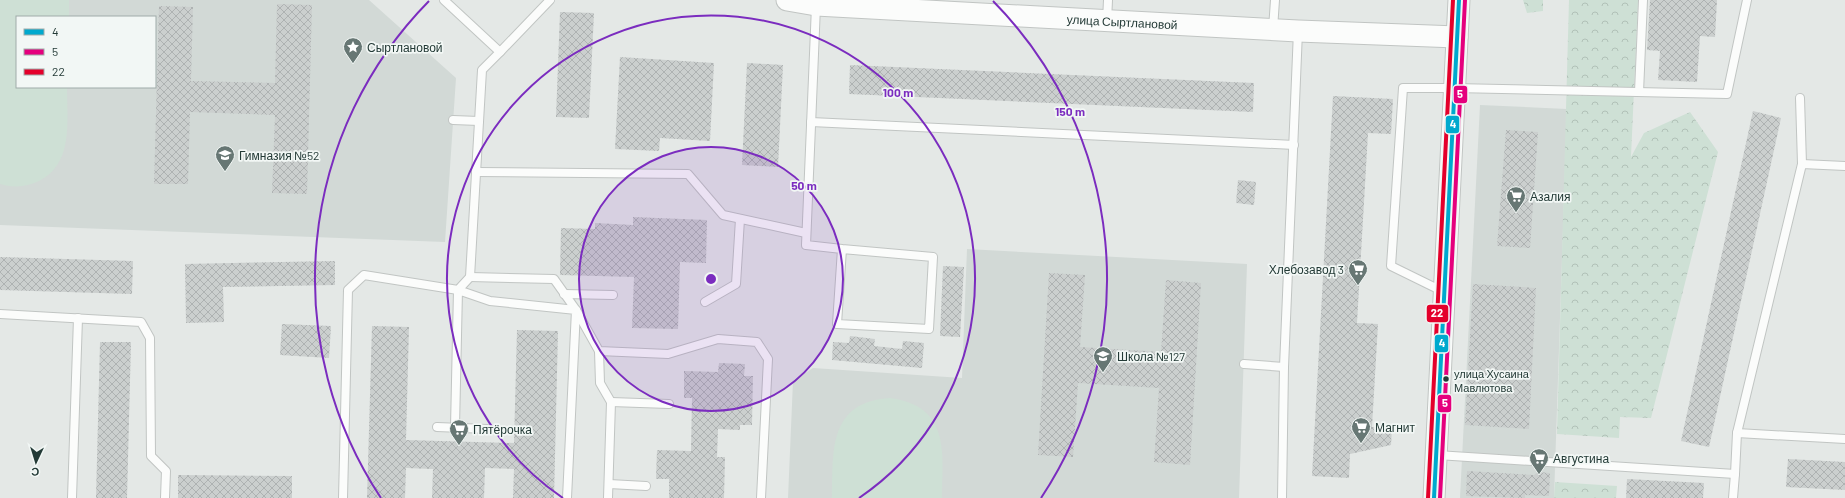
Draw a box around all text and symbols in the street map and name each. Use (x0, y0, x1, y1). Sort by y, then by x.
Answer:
street label: улица Сыртлановой (1066, 12, 1178, 31)
legend (16, 16, 156, 88)
text: 4 (52, 24, 59, 38)
place icon: Сыртлановой (342, 36, 364, 64)
place label: Сыртлановой (367, 40, 443, 55)
text: 5 (52, 44, 58, 58)
text: 22 (52, 64, 65, 78)
text: 100 m (883, 85, 913, 99)
line badge: 5 (1453, 85, 1468, 104)
text: 5 (1457, 87, 1463, 100)
text: 150 m (1055, 104, 1085, 118)
line badge: 4 (1445, 115, 1460, 134)
text: 4 (1450, 117, 1457, 130)
school or university icon: Гимназия №52 (214, 144, 236, 172)
place label: Гимназия №52 (239, 148, 320, 162)
text: 50 m (791, 178, 817, 192)
supermarket icon: Азалия (1505, 185, 1527, 213)
place label: Азалия (1530, 189, 1570, 203)
supermarket icon: Хлебозавод 3 (1347, 258, 1369, 286)
place label: Хлебозавод 3 (1269, 262, 1344, 277)
centre of rings (704, 272, 718, 286)
line badge: 22 (1426, 304, 1449, 323)
text: 22 (1431, 306, 1443, 319)
line badge: 4 (1434, 334, 1449, 353)
text: 4 (1439, 336, 1446, 349)
school or university icon: Школа №127 (1092, 345, 1114, 373)
place label: Школа №127 (1117, 349, 1185, 363)
place label: улица Хусаина Мавлютова (1454, 367, 1530, 394)
marker: улица Хусаина Мавлютова (1441, 374, 1451, 384)
line badge: 5 (1437, 394, 1452, 413)
text: 5 (1442, 396, 1448, 409)
supermarket icon: Магнит (1350, 416, 1372, 444)
supermarket icon: Пятёрочка (448, 418, 470, 446)
place label: Магнит (1375, 420, 1416, 434)
place label: Пятёрочка (473, 422, 532, 437)
north arrow (16, 442, 56, 482)
supermarket icon: Августина (1528, 447, 1550, 475)
place label: Августина (1553, 451, 1609, 466)
text: С (31, 466, 40, 479)

